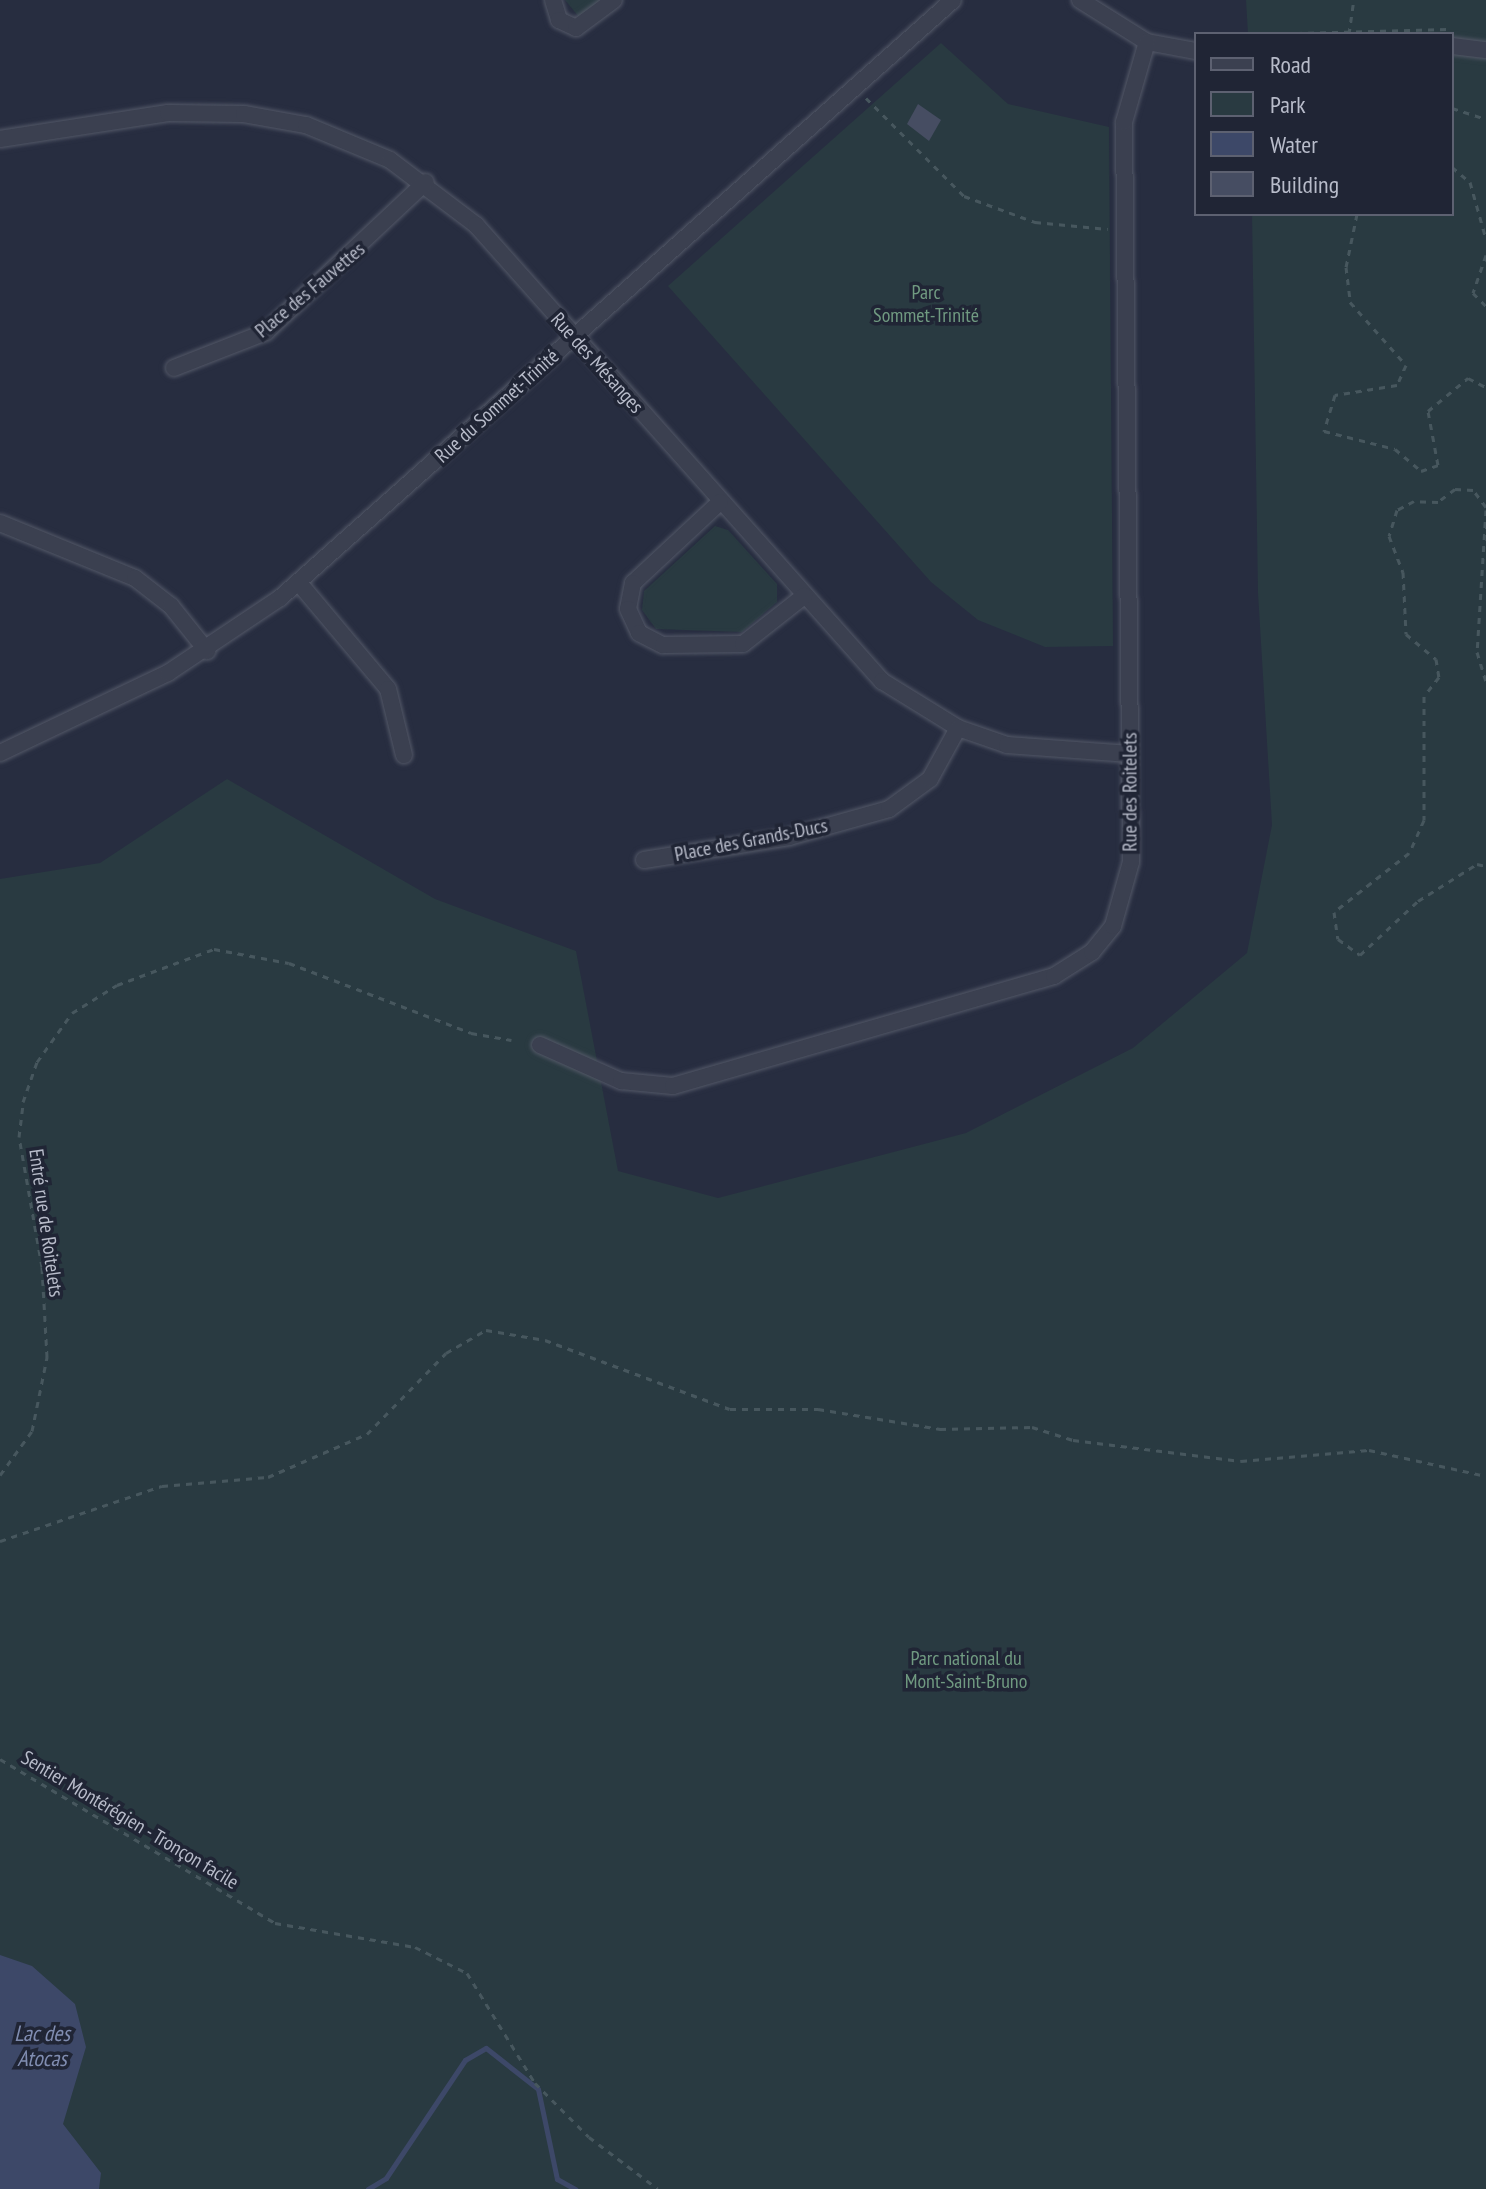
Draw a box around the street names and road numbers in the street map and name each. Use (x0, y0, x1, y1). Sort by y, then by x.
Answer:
street label: Place des Fauvettes (250, 237, 370, 343)
street label: Rue des Mésanges (546, 308, 648, 418)
street label: Rue du Sommet-Trinité (430, 344, 564, 468)
street label: Rue des Roitelets (1118, 732, 1142, 852)
street label: Place des Grands-Ducs (672, 813, 830, 867)
street label: Entré rue de Roitelets (24, 1147, 68, 1299)
street label: Sentier Montérégien - Tronçon facile (16, 1745, 244, 1895)

